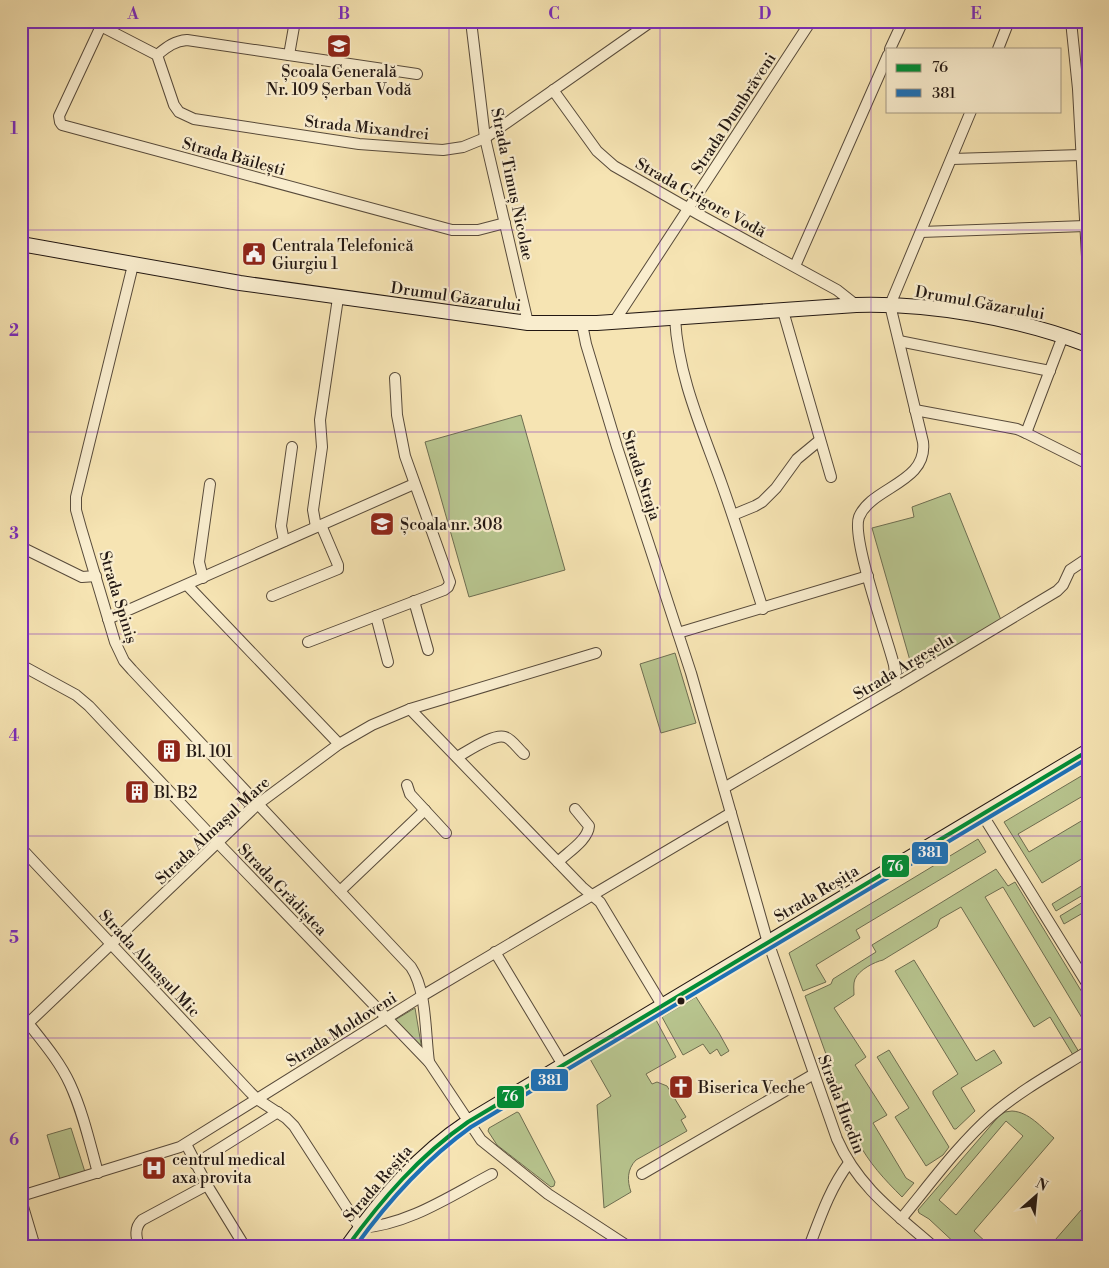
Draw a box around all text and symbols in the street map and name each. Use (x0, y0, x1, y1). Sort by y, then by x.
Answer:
text: A (126, 4, 139, 24)
text: B (338, 4, 350, 24)
text: C (548, 4, 560, 24)
text: D (759, 4, 772, 24)
text: E (970, 4, 982, 24)
school or university icon: Școala Generală Nr. 109 Șerban Vodă (326, 33, 352, 59)
legend (886, 48, 1062, 112)
street label: Strada Dumbrăveni (687, 49, 780, 178)
text: 76 (932, 58, 948, 77)
place label: Școala Generală Nr. 109 Șerban Vodă (266, 62, 413, 100)
text: 381 (932, 84, 956, 103)
street label: Strada Timuș Nicolae (486, 106, 538, 262)
street label: Strada Mixandrei (304, 112, 430, 144)
text: 1 (10, 119, 18, 139)
street label: Strada Băilești (180, 134, 287, 180)
street label: Strada Grigore Vodă (632, 154, 770, 242)
place label: Centrala Telefonică Giurgiu 1 (272, 236, 414, 274)
public building icon: Centrala Telefonică Giurgiu 1 (241, 241, 267, 267)
street label: Drumul Găzarului (389, 278, 522, 316)
street label: Drumul Găzarului (913, 282, 1046, 324)
text: 2 (9, 321, 19, 341)
street label: Strada Straja (617, 428, 665, 524)
school or university icon: Școala nr. 308 (369, 511, 395, 537)
place label: Școala nr. 308 (400, 515, 503, 535)
text: 3 (9, 524, 19, 544)
street label: Strada Spiniș (94, 549, 142, 646)
street label: Strada Argeșelu (850, 629, 957, 705)
text: 4 (9, 726, 20, 746)
building icon: Bl. 101 (156, 738, 182, 764)
place label: Bl. 101 (185, 742, 232, 762)
street label: Strada Almașul Mare (151, 772, 274, 889)
building icon: Bl. B2 (124, 779, 150, 805)
place label: Bl. B2 (153, 783, 197, 803)
street label: Strada Grădiștea (233, 840, 332, 941)
line badge: 381 (911, 841, 949, 865)
text: 381 (918, 844, 942, 862)
line badge: 76 (881, 854, 910, 878)
text: 76 (887, 858, 903, 876)
street label: Strada Reșița (770, 860, 863, 927)
street label: Strada Almașul Mic (94, 906, 204, 1022)
text: 5 (9, 928, 19, 948)
street label: Strada Moldoveni (283, 988, 400, 1072)
unlabelled marker (676, 996, 686, 1006)
street label: Strada Huedin (813, 1052, 869, 1157)
line badge: 381 (530, 1068, 569, 1092)
text: 381 (538, 1072, 562, 1090)
church icon: Biserica Veche (668, 1074, 694, 1100)
place label: Biserica Veche (697, 1078, 805, 1098)
line badge: 76 (496, 1085, 525, 1109)
text: 76 (502, 1088, 518, 1106)
text: 6 (9, 1130, 19, 1150)
street label: Strada Reșița (339, 1140, 417, 1226)
place label: centrul medical axa provita (172, 1150, 286, 1188)
hospital icon: centrul medical axa provita (141, 1155, 167, 1181)
north arrow (1012, 1170, 1062, 1220)
text: N (1032, 1175, 1050, 1196)

